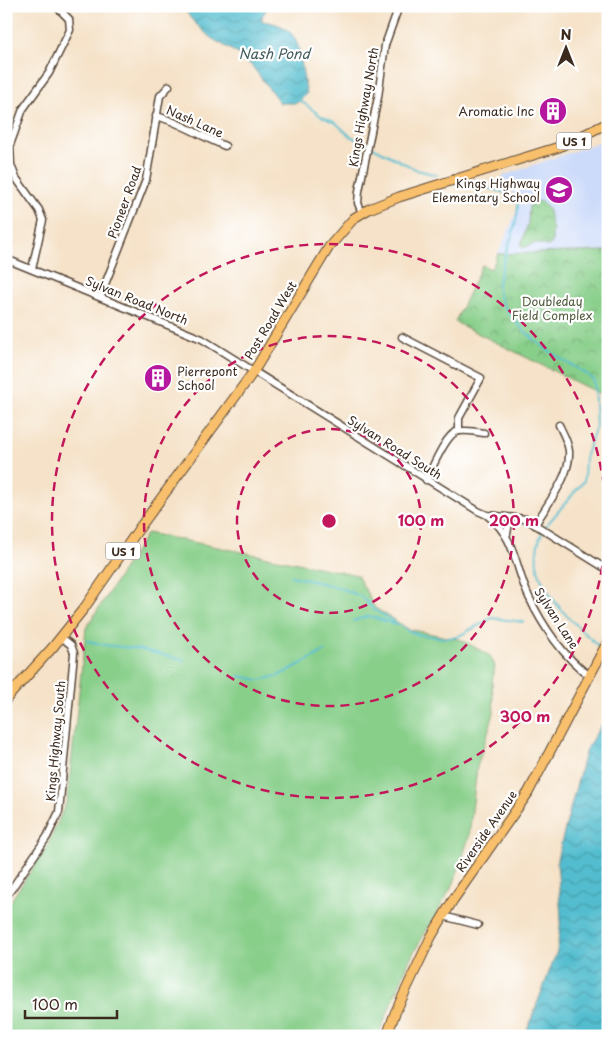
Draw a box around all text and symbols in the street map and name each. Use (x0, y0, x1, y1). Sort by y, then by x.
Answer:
north arrow (542, 22, 592, 72)
text: N (560, 24, 572, 45)
water label: Nash Pond (238, 43, 312, 64)
street label: Kings Highway North (344, 46, 382, 168)
building icon: Aromatic Inc (538, 96, 568, 126)
street label: Nash Lane (163, 100, 227, 142)
place label: Aromatic Inc (459, 102, 534, 120)
road number: US 1 (556, 132, 592, 150)
street label: Pioneer Road (103, 163, 145, 241)
place label: Kings Highway Elementary School (432, 174, 540, 206)
school or university icon: Kings Highway Elementary School (544, 175, 574, 205)
street label: Sylvan Road North (83, 271, 191, 329)
street label: Post Road West (239, 277, 301, 363)
park label: Doubleday Field Complex (512, 292, 592, 324)
place label: Pierrepont School (177, 362, 237, 394)
building icon: Pierrepont School (143, 363, 173, 393)
street label: Sylvan Road South (344, 411, 446, 483)
text: 100 m (398, 508, 444, 531)
text: 200 m (489, 508, 539, 531)
centre of rings (320, 512, 338, 530)
road number: US 1 (106, 542, 140, 560)
street label: Sylvan Lane (530, 584, 584, 652)
street label: Kings Highway South (41, 680, 69, 802)
text: 300 m (500, 704, 550, 727)
street label: Riverside Avenue (451, 786, 521, 876)
scale bar (25, 987, 118, 1019)
text: 100 m (32, 992, 78, 1015)

